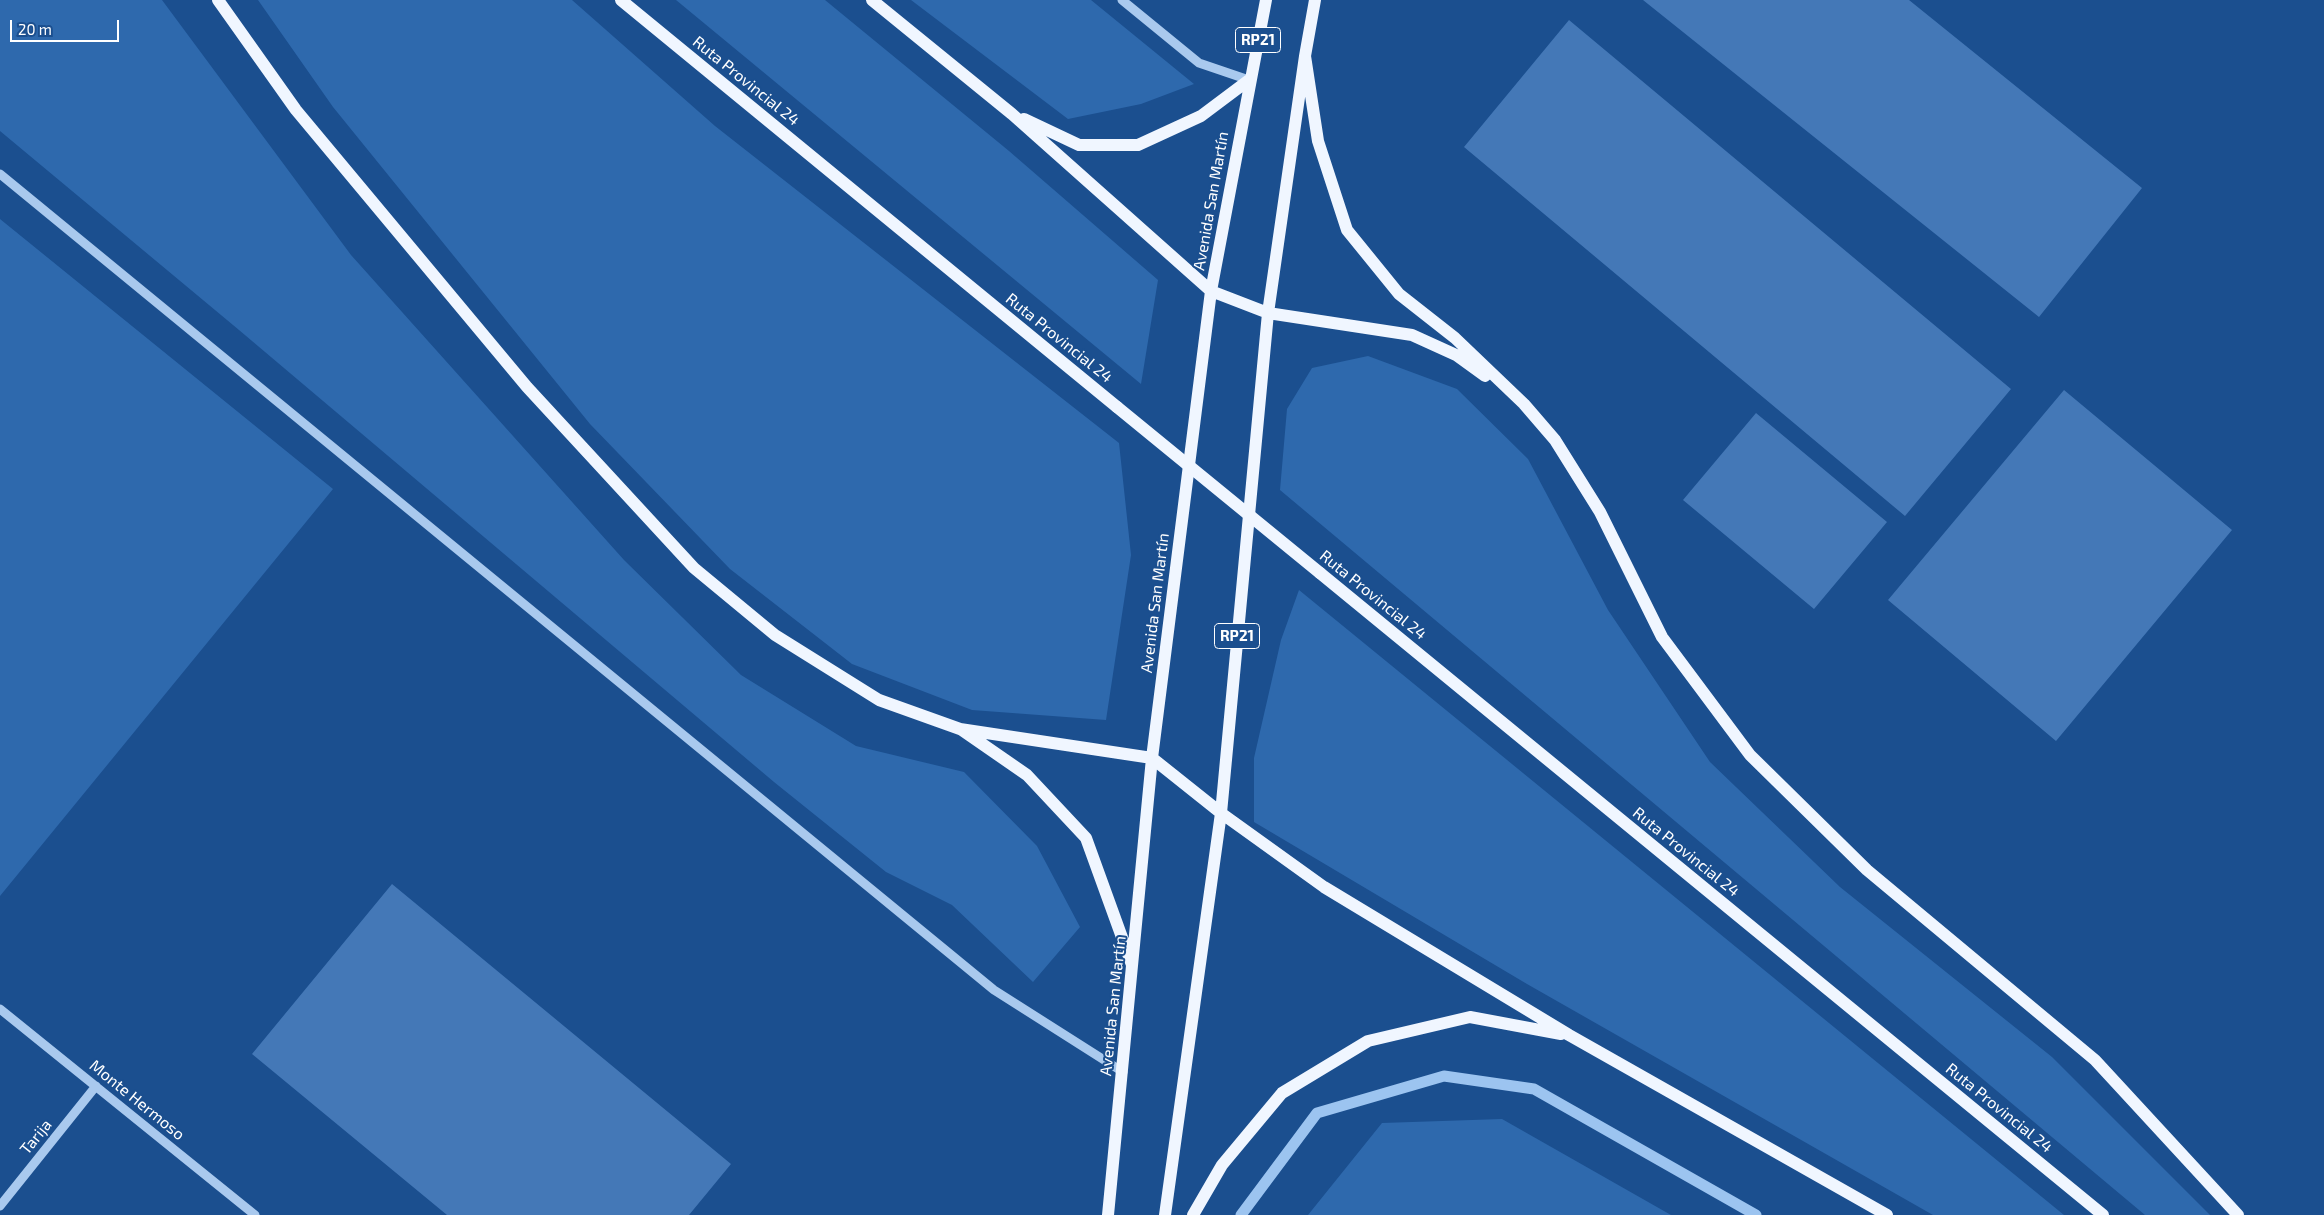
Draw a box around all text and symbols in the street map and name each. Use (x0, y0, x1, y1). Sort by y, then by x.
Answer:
scale bar (12, 10, 121, 42)
text: 20 m (18, 20, 52, 38)
road number: RP21 (1236, 28, 1280, 52)
street label: Ruta Provincial 24 (689, 32, 803, 130)
street label: Avenida San Martín (1189, 130, 1233, 272)
street label: Ruta Provincial 24 (1002, 289, 1116, 387)
street label: Avenida San Martín (1137, 532, 1173, 674)
street label: Ruta Provincial 24 (1316, 546, 1430, 644)
road number: RP21 (1214, 624, 1260, 648)
street label: Ruta Provincial 24 (1629, 803, 1743, 901)
street label: Avenida San Martín (1096, 935, 1130, 1077)
street label: Monte Hermoso (86, 1056, 188, 1144)
street label: Ruta Provincial 24 (1942, 1059, 2056, 1157)
street label: Tarija (16, 1116, 56, 1158)

